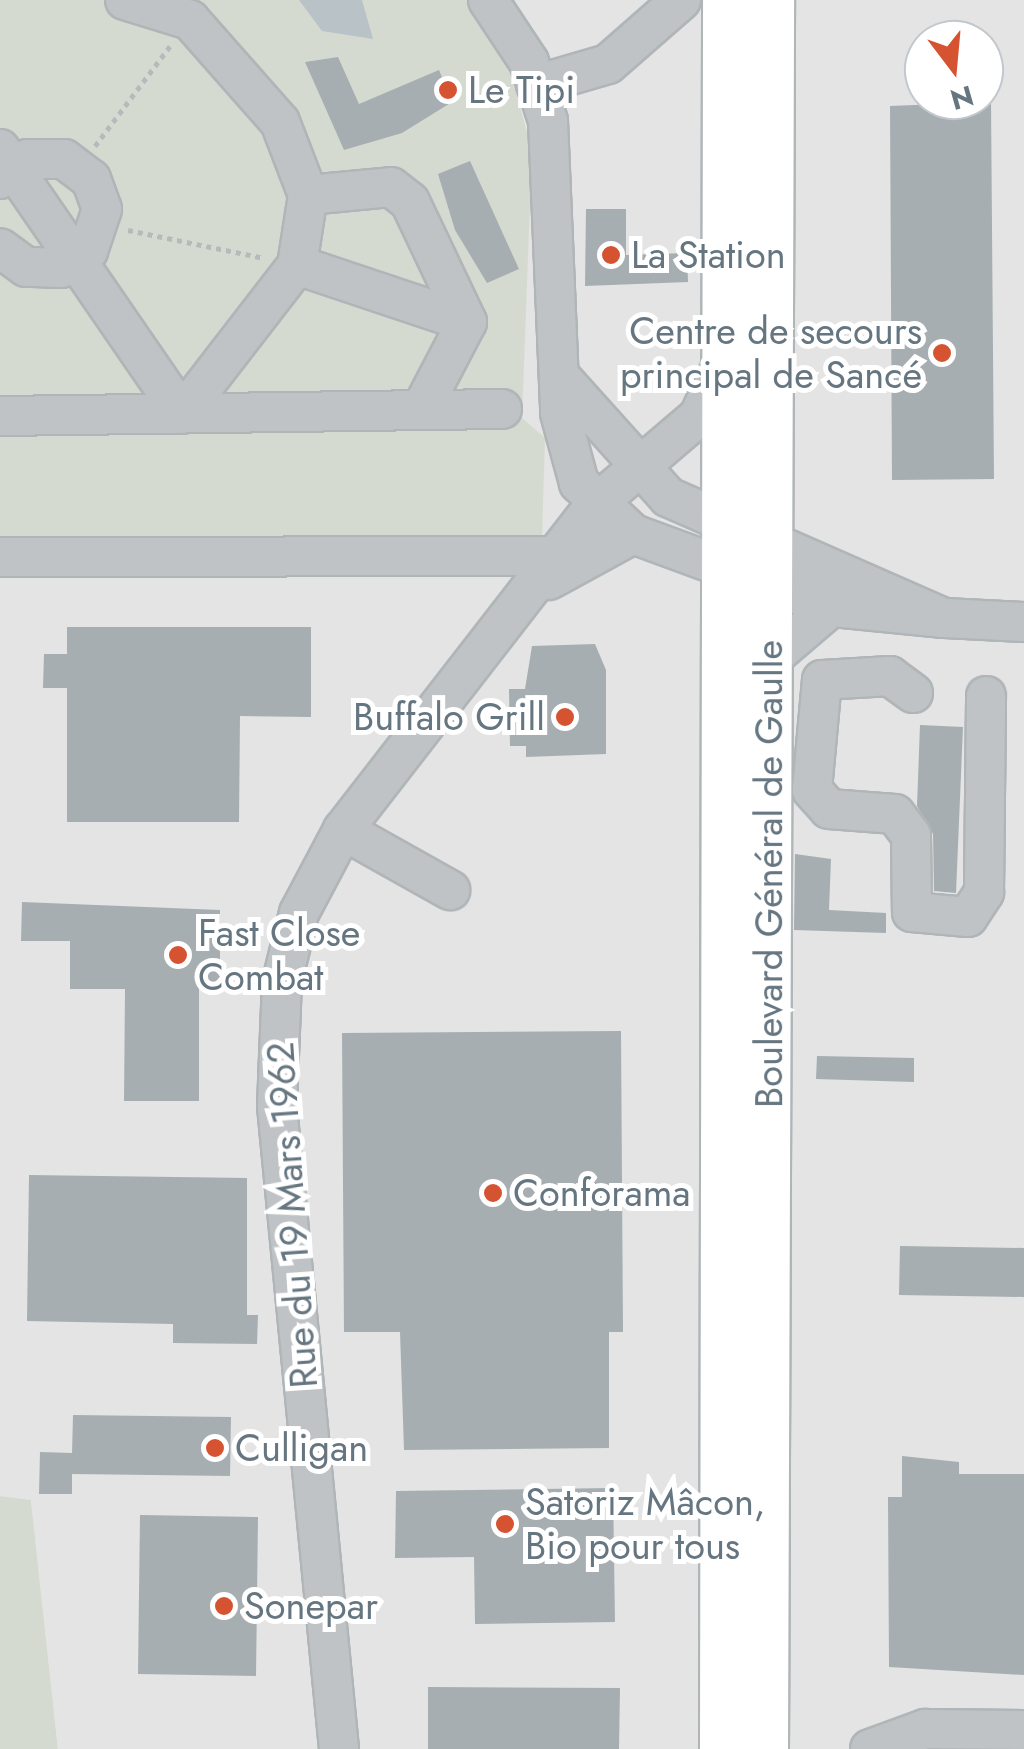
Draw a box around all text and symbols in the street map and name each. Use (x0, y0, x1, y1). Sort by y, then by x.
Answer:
north arrow (904, 20, 1004, 120)
place label: Le Tipi (468, 67, 575, 113)
text: N (946, 75, 978, 120)
marker: Le Tipi (437, 79, 459, 101)
place label: La Station (631, 232, 786, 278)
marker: La Station (600, 244, 622, 266)
place label: Centre de secours principal de Sancé (620, 308, 922, 398)
marker: Centre de secours principal de Sancé (931, 342, 953, 364)
street label: Boulevard Général de Gaulle (746, 640, 792, 1108)
place label: Buffalo Grill (353, 694, 545, 740)
marker: Buffalo Grill (554, 706, 576, 728)
place label: Fast Close Combat (198, 910, 360, 999)
marker: Fast Close Combat (167, 944, 189, 966)
street label: Rue du 19 Mars 1962 (257, 1040, 327, 1390)
place label: Conforama (513, 1170, 691, 1216)
marker: Conforama (482, 1182, 504, 1204)
place label: Culligan (235, 1425, 368, 1471)
marker: Culligan (204, 1437, 226, 1459)
place label: Satoriz Mâcon, Bio pour tous (525, 1479, 766, 1568)
marker: Satoriz Mâcon, Bio pour tous (494, 1513, 516, 1535)
place label: Sonepar (244, 1583, 378, 1629)
marker: Sonepar (213, 1595, 235, 1617)

